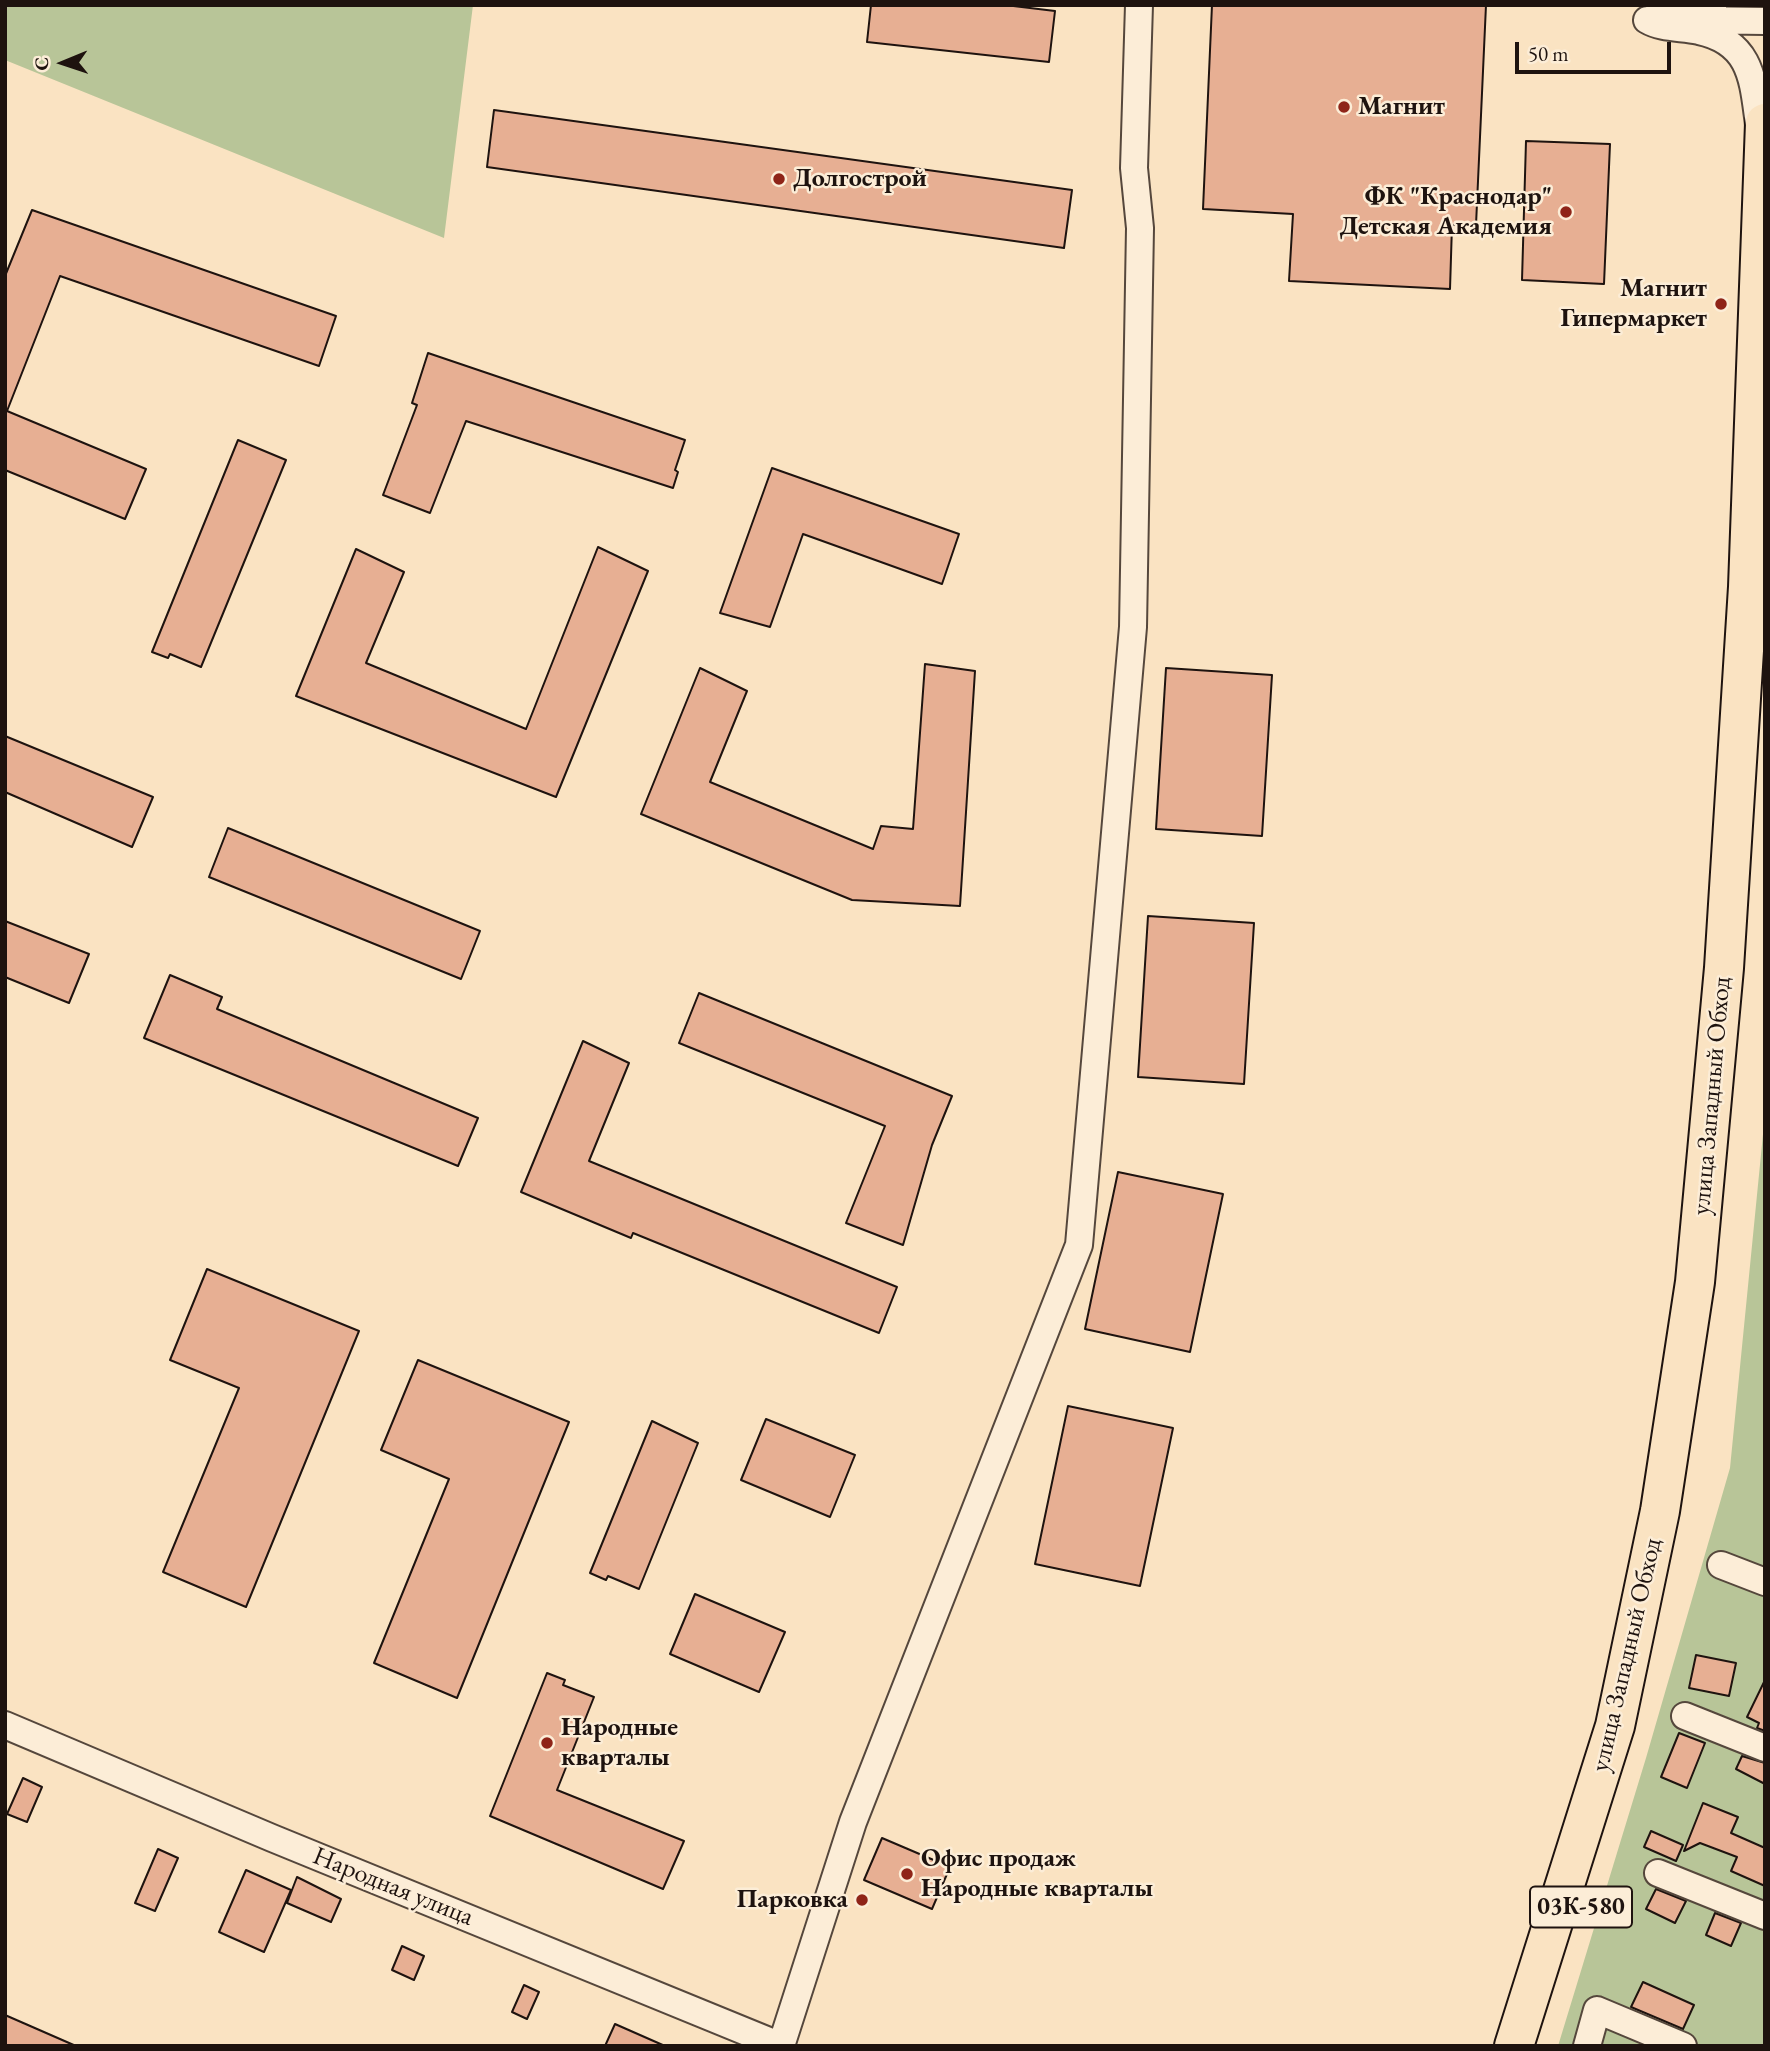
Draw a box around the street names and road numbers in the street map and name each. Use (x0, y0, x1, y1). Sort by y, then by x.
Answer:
street label: улица Западный Обход (1686, 976, 1738, 1216)
street label: улица Западный Обход (1585, 1535, 1669, 1775)
street label: Народная улица (308, 1841, 478, 1933)
road number: 03К-580 (1530, 1886, 1632, 1928)

